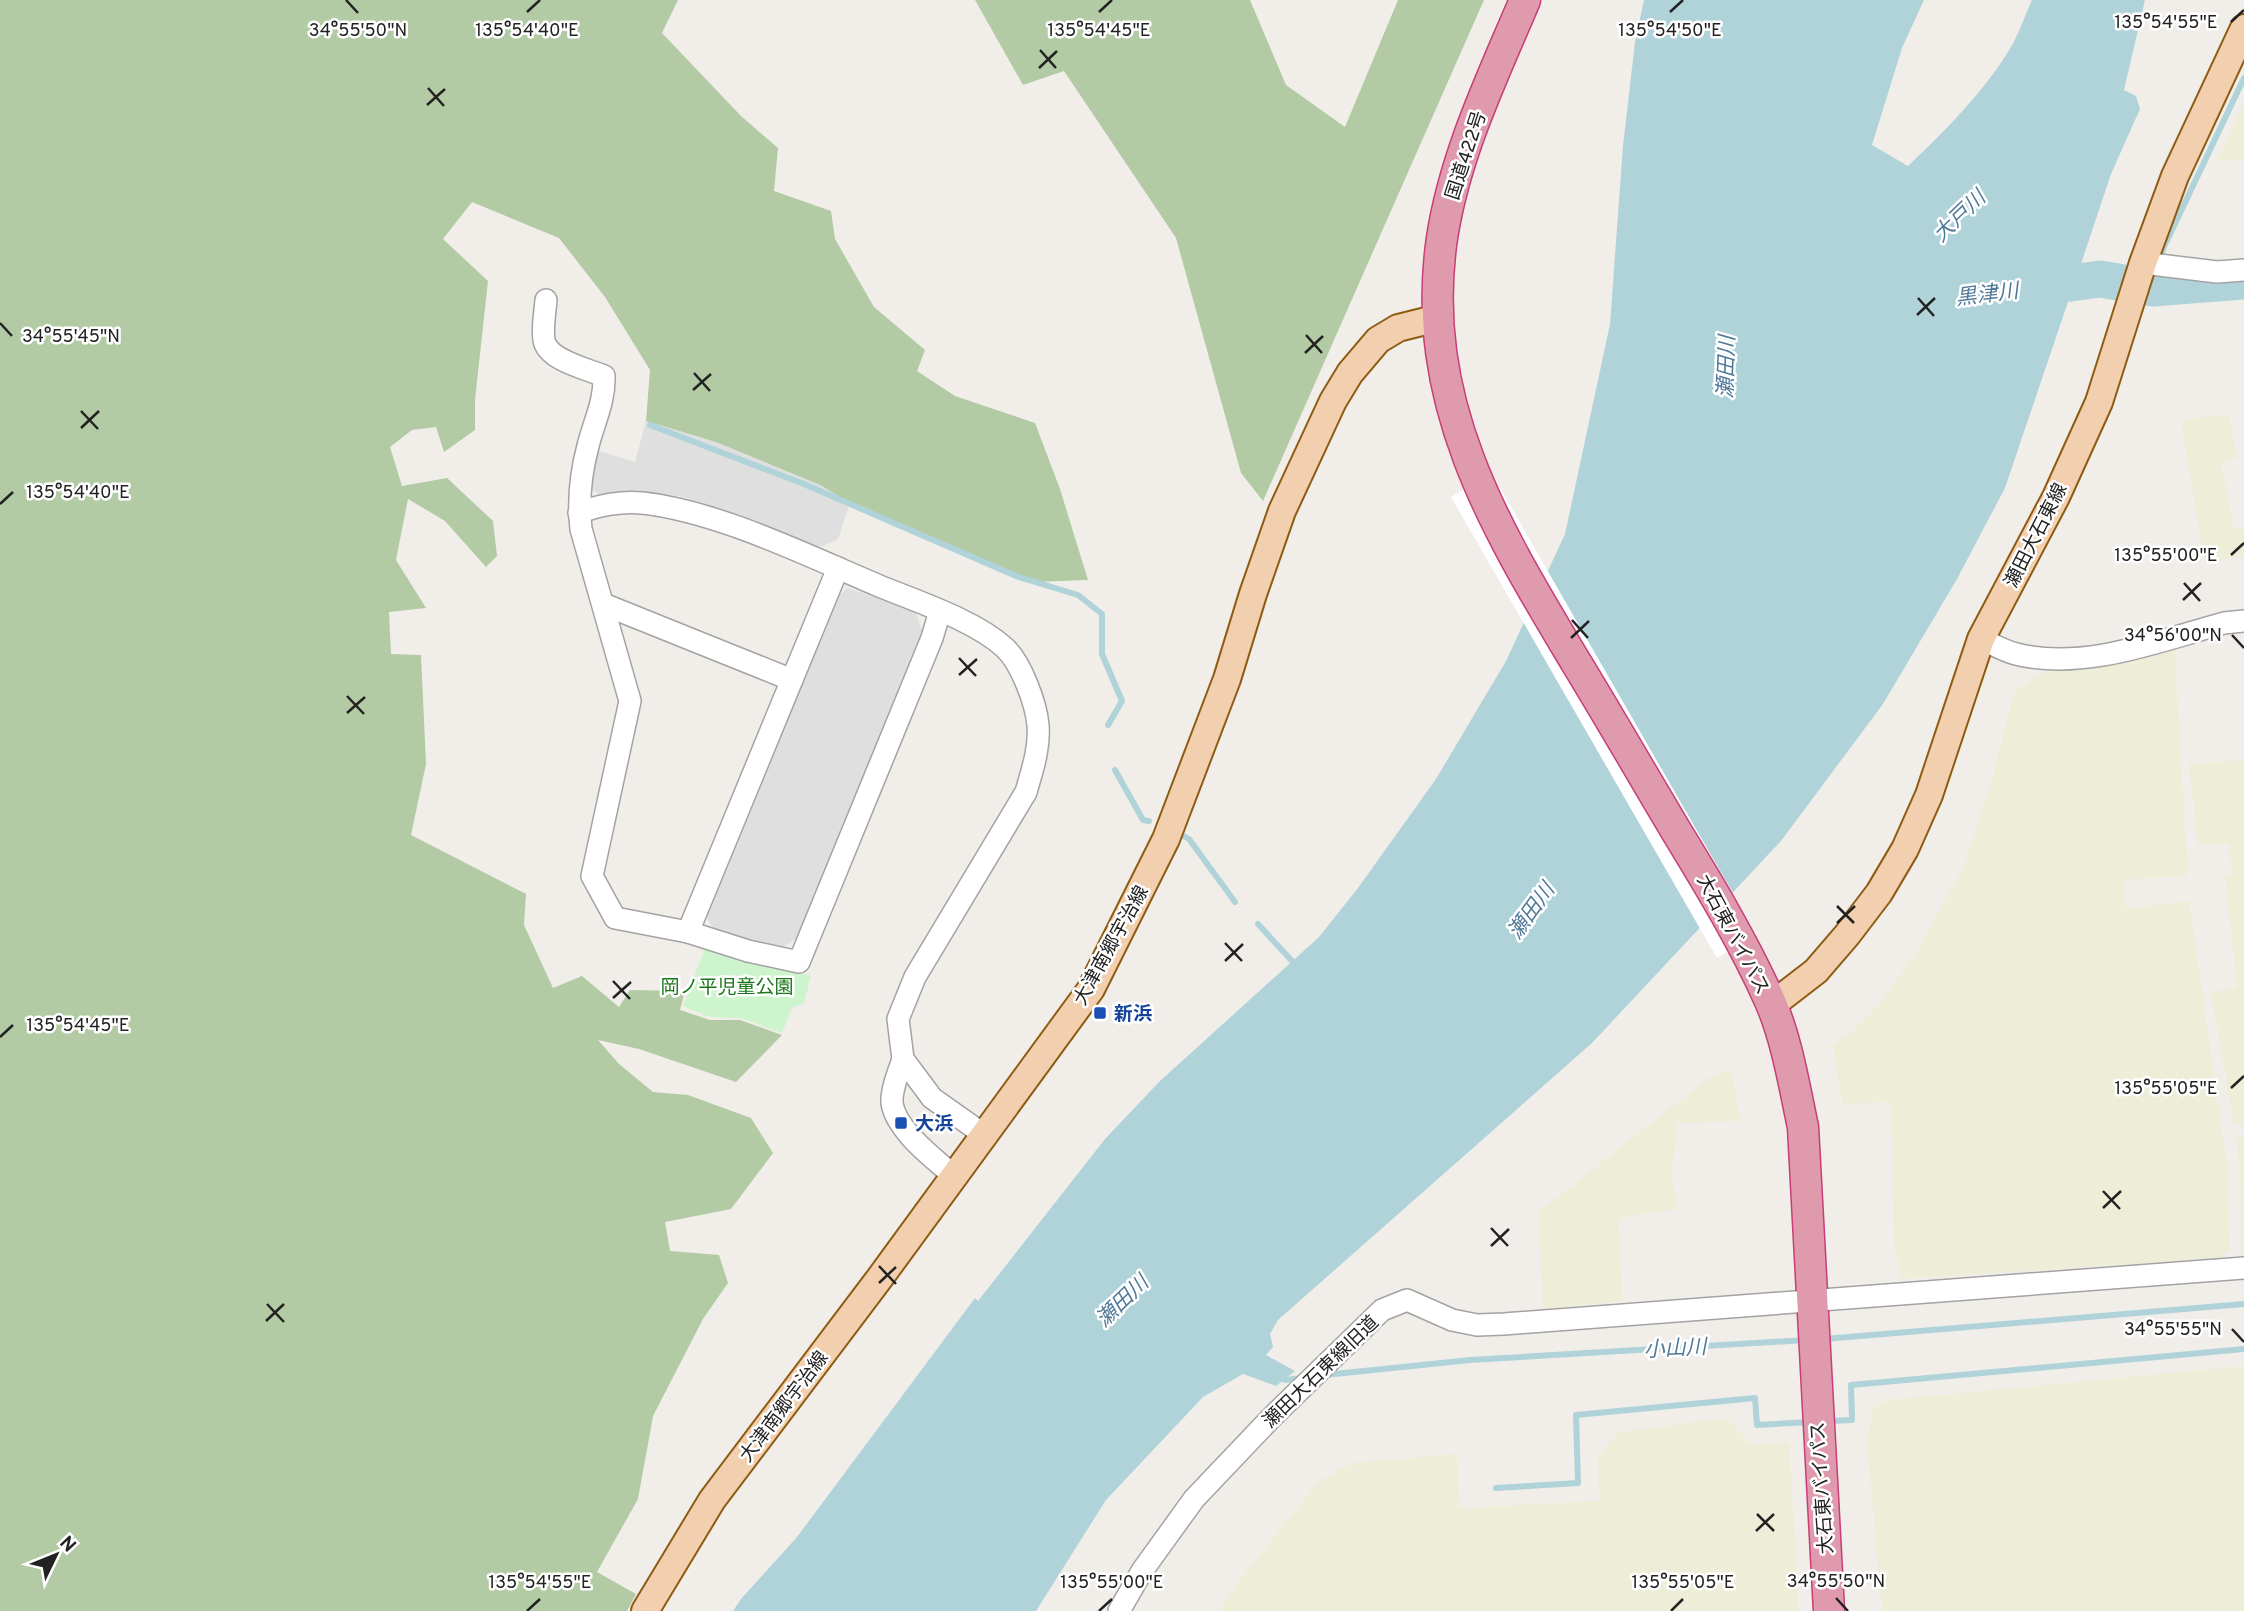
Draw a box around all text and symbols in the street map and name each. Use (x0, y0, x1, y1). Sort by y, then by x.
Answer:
text: 135°54'55"E (2114, 12, 2218, 35)
text: 34°55'50"N (309, 20, 407, 43)
text: 135°54'40"E (475, 20, 579, 43)
text: 135°54'45"E (1047, 20, 1151, 43)
text: 135°54'50"E (1618, 20, 1722, 43)
street label: 国道422号 (1441, 108, 1493, 203)
water label: 大戸川 (1928, 184, 1994, 249)
water label: 黒津川 (1954, 278, 2022, 313)
text: 34°55'45"N (22, 326, 120, 349)
water label: 瀬田川 (1713, 333, 1742, 399)
street label: 瀬田大石東線 (2000, 480, 2073, 592)
text: 135°54'40"E (26, 482, 130, 505)
text: 135°55'00"E (2114, 545, 2218, 568)
text: 34°56'00"N (2124, 625, 2222, 648)
street label: 大石東バイパス (1691, 871, 1774, 999)
water label: 瀬田川 (1503, 877, 1563, 945)
street label: 大津南郷宇治線 (1069, 882, 1154, 1010)
park label: 岡ノ平児童公園 (660, 976, 794, 1000)
place label: 新浜 (1114, 1003, 1152, 1027)
marker: 新浜 (1092, 1005, 1108, 1021)
text: 135°54'45"E (26, 1015, 130, 1038)
text: 135°55'05"E (2114, 1078, 2218, 1101)
place label: 大浜 (915, 1113, 953, 1137)
marker: 大浜 (893, 1115, 909, 1131)
water label: 瀬田川 (1091, 1269, 1157, 1334)
street label: 瀬田大石東線旧道 (1258, 1311, 1384, 1434)
text: 34°55'55"N (2124, 1319, 2222, 1342)
water label: 小山川 (1643, 1334, 1709, 1365)
street label: 大津南郷宇治線 (735, 1347, 834, 1468)
street label: 大石東バイパス (1806, 1421, 1840, 1555)
north arrow (21, 1520, 91, 1590)
text: N (54, 1532, 80, 1558)
text: 34°55'50"N (1787, 1571, 1885, 1594)
text: 135°54'55"E (488, 1572, 592, 1595)
text: 135°55'00"E (1060, 1572, 1164, 1595)
text: 135°55'05"E (1631, 1572, 1735, 1595)

